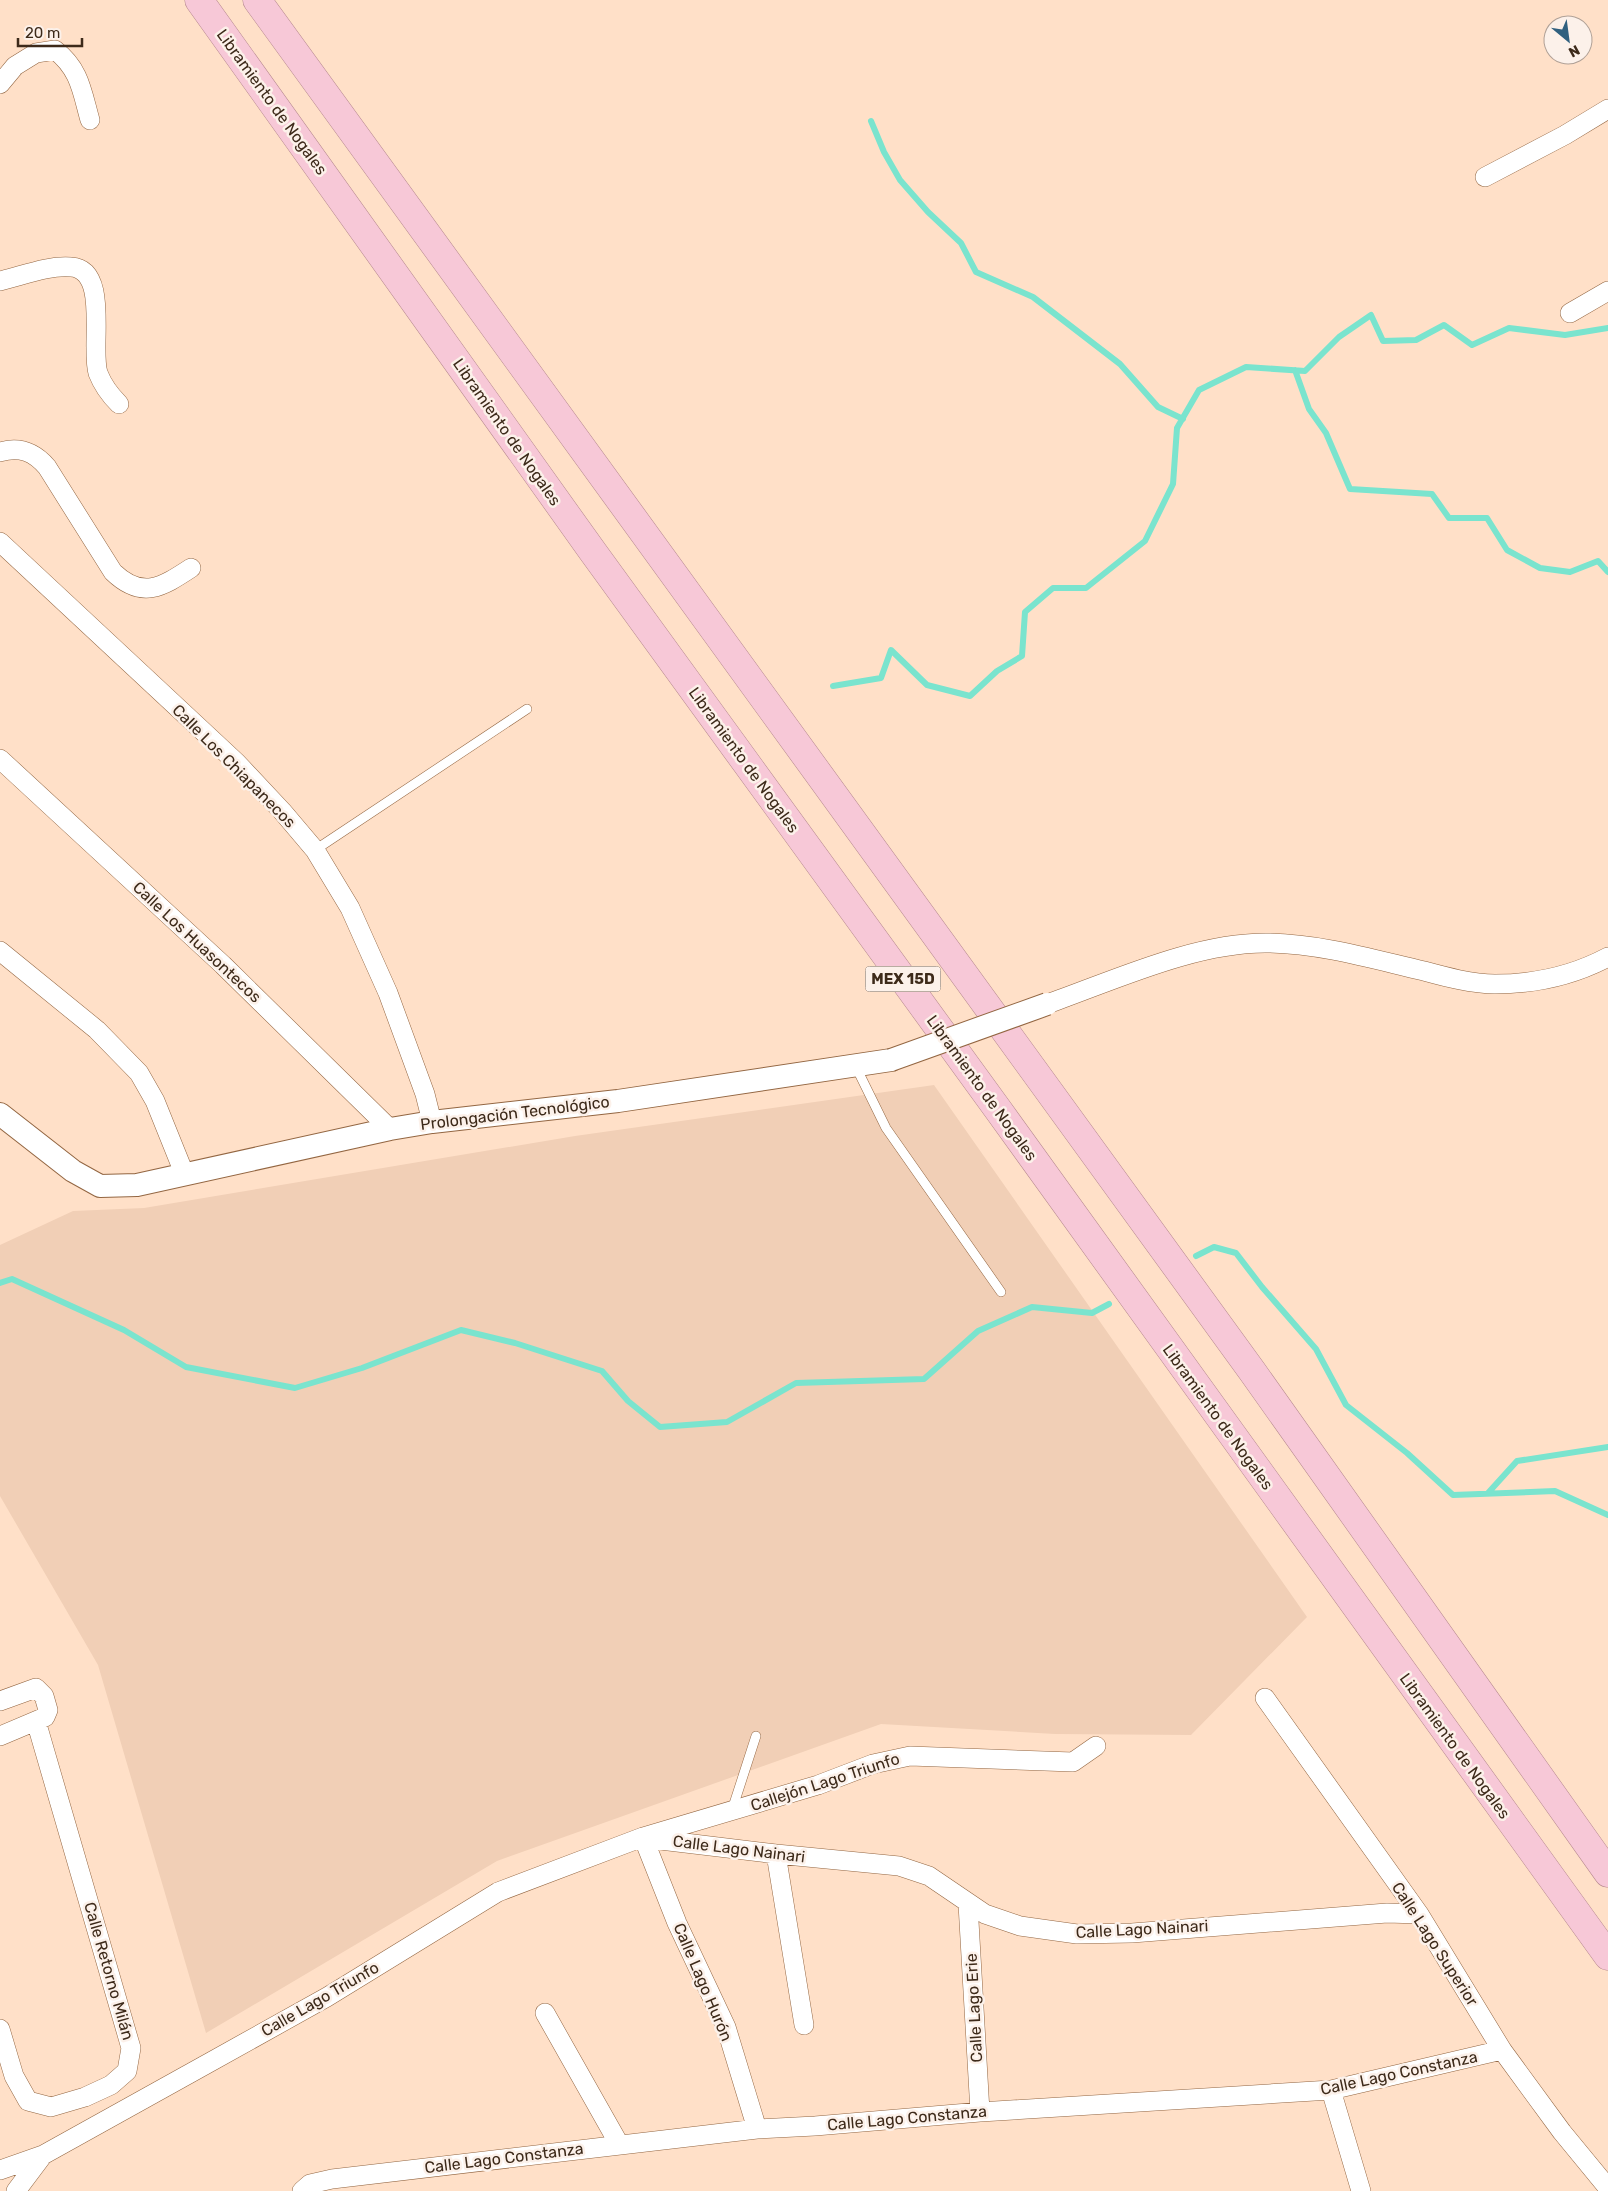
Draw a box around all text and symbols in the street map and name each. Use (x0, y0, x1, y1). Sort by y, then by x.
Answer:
scale bar (18, 15, 81, 47)
north arrow (1543, 15, 1593, 65)
text: 20 m (25, 24, 60, 42)
street label: Libramiento de Nogales (213, 26, 331, 178)
text: N (1566, 41, 1583, 61)
street label: Libramiento de Nogales (449, 355, 565, 509)
street label: Libramiento de Nogales (685, 684, 803, 836)
street label: Calle Los Chiapanecos (168, 700, 300, 832)
street label: Calle Los Huasontecos (129, 878, 265, 1006)
road number: MEX 15D (866, 966, 940, 992)
street label: Libramiento de Nogales (923, 1012, 1041, 1164)
street label: Prolongación Tecnológico (419, 1092, 611, 1134)
street label: Libramiento de Nogales (1159, 1341, 1277, 1493)
street label: Libramiento de Nogales (1396, 1670, 1514, 1822)
street label: Callejón Lago Triunfo (748, 1749, 902, 1815)
street label: Calle Lago Nainari (672, 1831, 806, 1867)
street label: Calle Lago Superior (1388, 1878, 1482, 2010)
street label: Calle Retorno Milán (80, 1900, 138, 2042)
street label: Calle Lago Nainari (1075, 1916, 1209, 1942)
street label: Calle Lago Hurón (670, 1920, 736, 2044)
street label: Calle Lago Erie (962, 1953, 986, 2063)
street label: Calle Lago Triunfo (258, 1958, 382, 2040)
street label: Calle Lago Constanza (1319, 2047, 1479, 2099)
street label: Calle Lago Constanza (826, 2102, 988, 2134)
street label: Calle Lago Constanza (423, 2139, 585, 2177)

